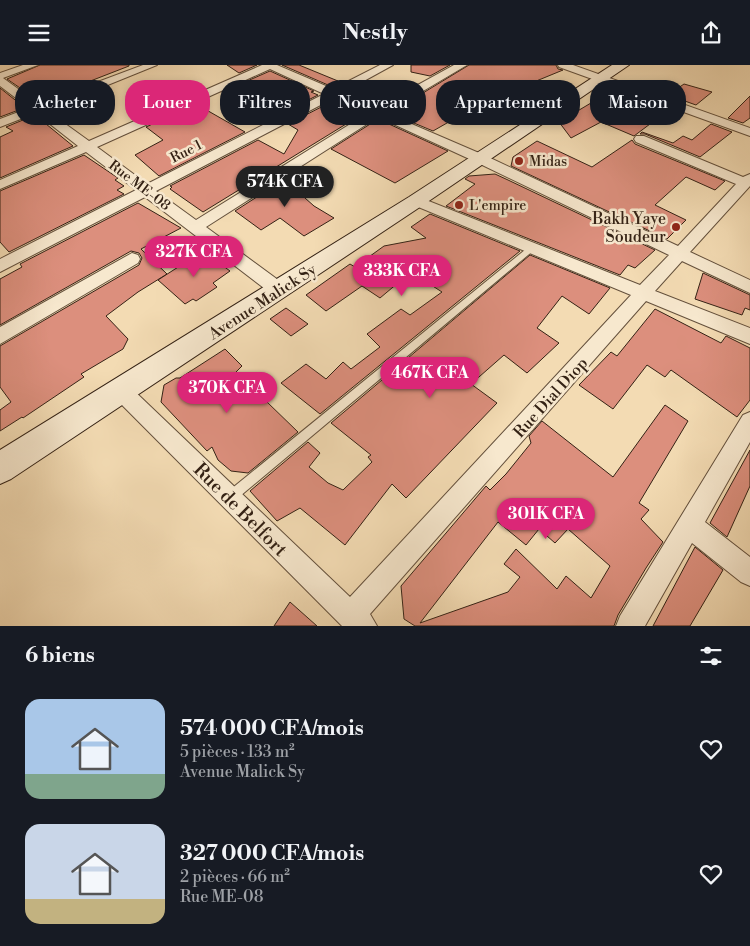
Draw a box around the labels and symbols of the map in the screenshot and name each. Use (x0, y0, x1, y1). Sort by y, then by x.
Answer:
street label: Rue 1 (167, 136, 206, 168)
place label: Midas (529, 153, 567, 171)
marker: Midas (513, 155, 525, 167)
street label: Rue ME-08 (105, 157, 174, 215)
pin: 574K CFA (233, 165, 337, 208)
place label: L'empire (469, 197, 526, 215)
marker: L'empire (453, 199, 465, 211)
place label: Bakh Yaye Soudeur (591, 209, 666, 247)
marker: Bakh Yaye Soudeur (670, 221, 682, 233)
pin: 327K CFA (142, 235, 246, 278)
pin: 333K CFA (350, 255, 454, 297)
street label: Avenue Malick Sy (204, 259, 320, 345)
street label: Rue Dial Diop (509, 353, 592, 442)
pin: 467K CFA (378, 357, 482, 399)
pin: 370K CFA (175, 371, 279, 414)
street label: Rue de Belfort (188, 458, 292, 562)
pin: 301K CFA (494, 497, 598, 540)

